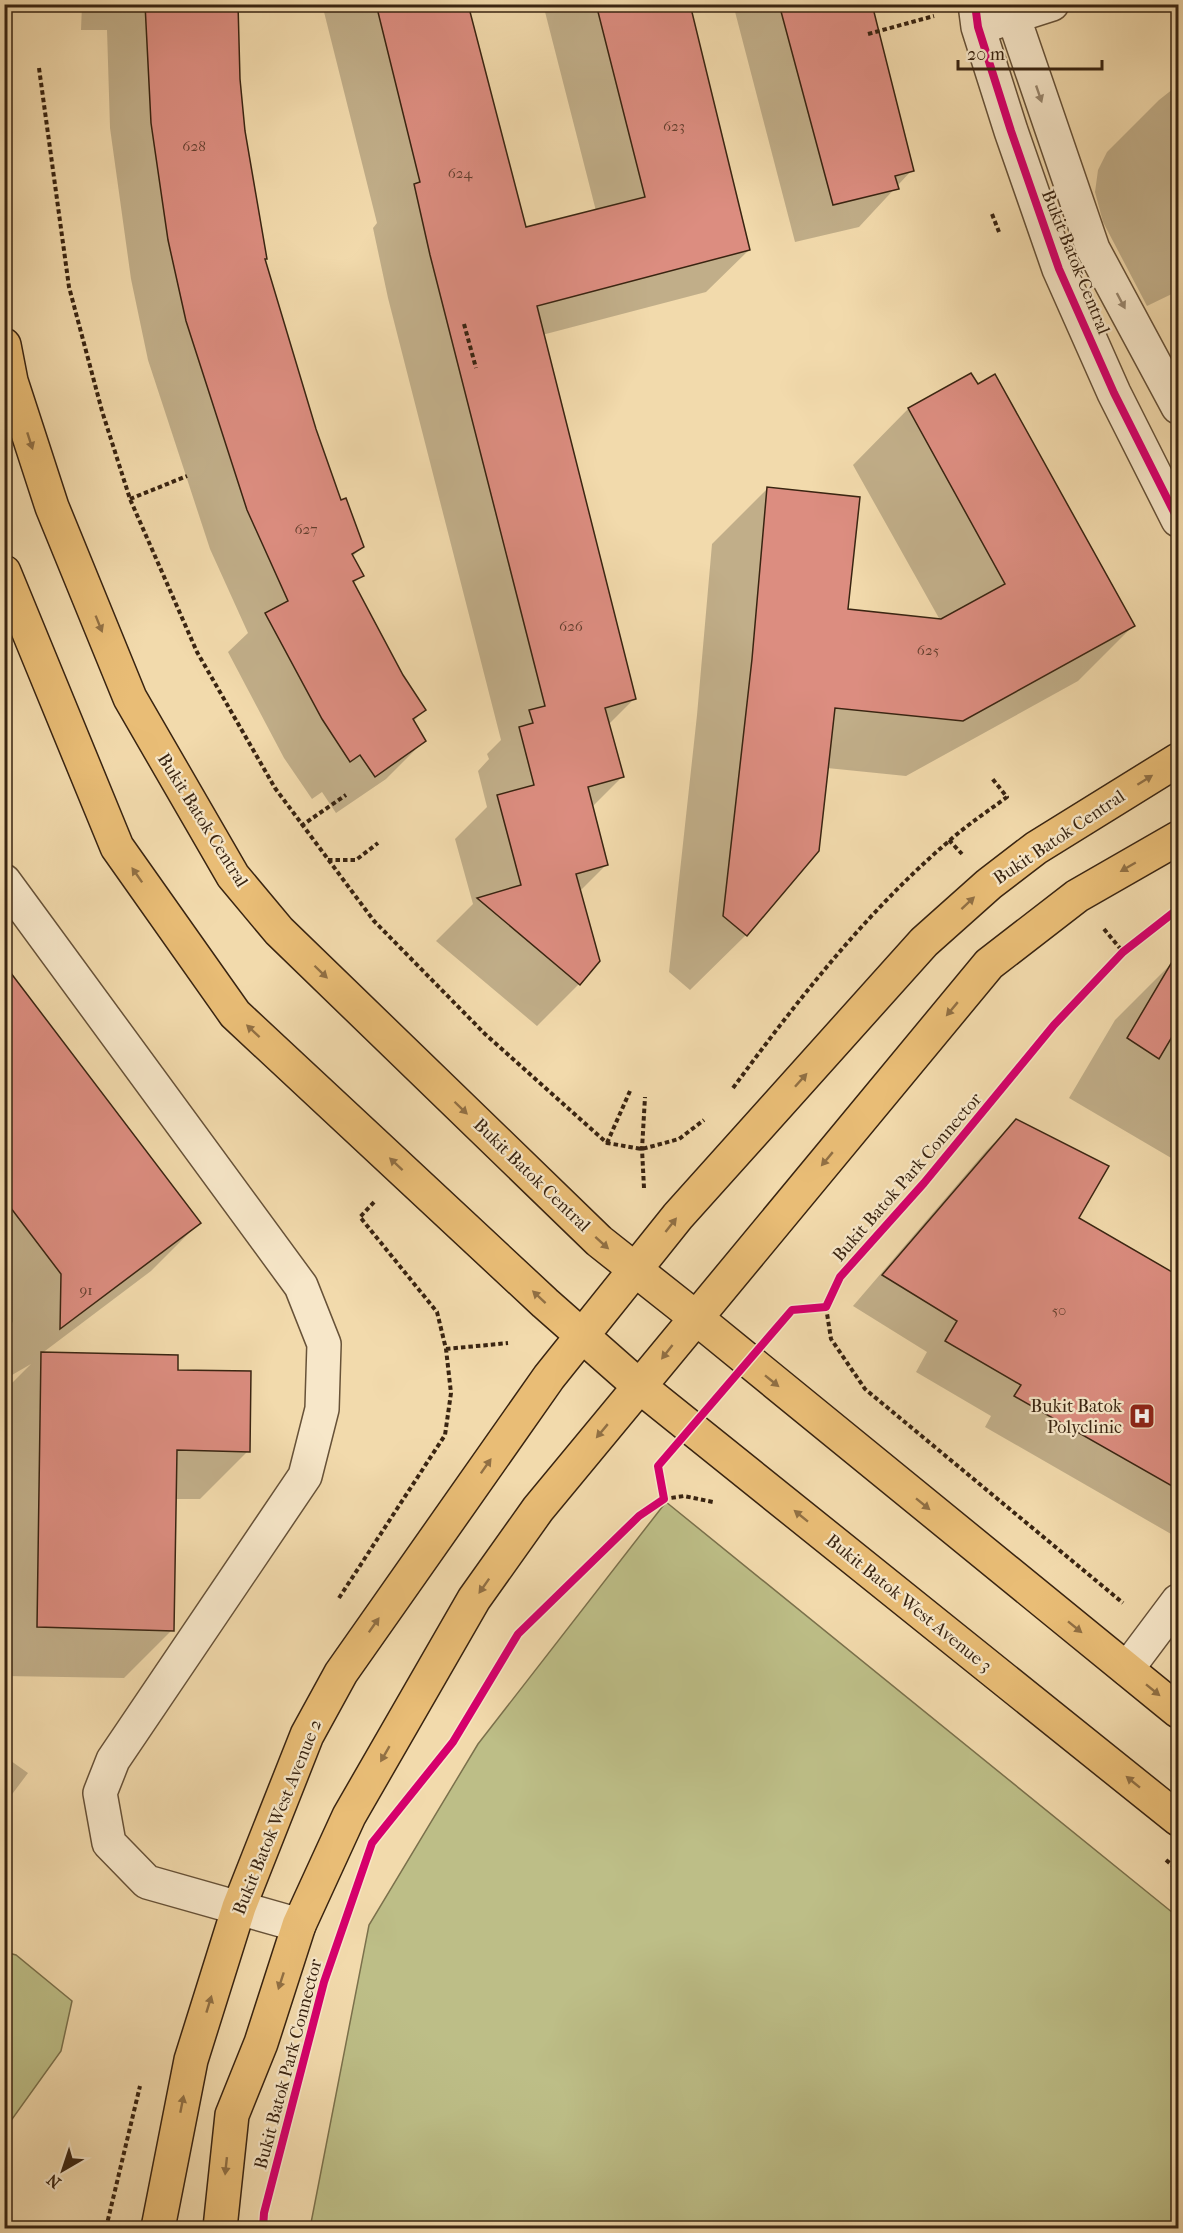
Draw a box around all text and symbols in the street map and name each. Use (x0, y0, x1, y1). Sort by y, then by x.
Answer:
scale bar (958, 33, 1102, 71)
text: 20 m (967, 44, 1005, 65)
one-way arrow (1034, 85, 1044, 103)
house number: 623 (663, 117, 685, 135)
house number: 628 (182, 137, 206, 155)
house number: 624 (448, 164, 473, 182)
street label: Bukit Batok Central (1037, 187, 1114, 338)
one-way arrow (1116, 293, 1126, 310)
one-way arrow (26, 432, 36, 450)
house number: 627 (294, 520, 318, 538)
one-way arrow (94, 615, 104, 633)
house number: 626 (559, 617, 584, 635)
house number: 625 (917, 641, 939, 659)
street label: Bukit Batok Central (153, 749, 252, 891)
one-way arrow (1137, 775, 1153, 786)
street label: Bukit Batok Central (990, 786, 1129, 889)
one-way arrow (1119, 862, 1136, 872)
one-way arrow (132, 867, 143, 883)
one-way arrow (960, 896, 975, 910)
one-way arrow (314, 965, 329, 979)
one-way arrow (946, 1001, 959, 1016)
one-way arrow (246, 1024, 261, 1038)
one-way arrow (794, 1073, 807, 1088)
street label: Bukit Batok Park Connector (828, 1088, 987, 1266)
one-way arrow (454, 1100, 468, 1114)
street label: Bukit Batok Central (469, 1114, 594, 1236)
one-way arrow (820, 1151, 833, 1167)
one-way arrow (389, 1157, 403, 1171)
one-way arrow (664, 1218, 676, 1233)
one-way arrow (594, 1236, 609, 1249)
house number: 91 (79, 1281, 93, 1299)
one-way arrow (532, 1290, 546, 1304)
house number: 50 (1052, 1301, 1066, 1319)
one-way arrow (661, 1344, 674, 1359)
one-way arrow (764, 1375, 779, 1387)
place label: Bukit Batok Polyclinic (1031, 1396, 1123, 1438)
hospital icon: Bukit Batok Polyclinic (1127, 1401, 1157, 1431)
one-way arrow (596, 1423, 609, 1438)
one-way arrow (480, 1458, 492, 1474)
one-way arrow (915, 1498, 931, 1511)
one-way arrow (793, 1510, 808, 1522)
street label: Bukit Batok West Avenue 3 (822, 1530, 996, 1677)
one-way arrow (479, 1578, 490, 1594)
one-way arrow (368, 1618, 380, 1634)
one-way arrow (1067, 1620, 1083, 1633)
one-way arrow (1145, 1684, 1161, 1697)
street label: Bukit Batok West Avenue 2 (229, 1716, 326, 1918)
one-way arrow (380, 1746, 390, 1763)
one-way arrow (1125, 1776, 1141, 1789)
street label: Bukit Batok Park Connector (250, 1956, 327, 2172)
one-way arrow (276, 1972, 285, 1990)
one-way arrow (205, 1995, 214, 2013)
one-way arrow (178, 2094, 188, 2113)
north arrow (33, 2140, 93, 2200)
one-way arrow (221, 2157, 231, 2176)
text: N (43, 2170, 65, 2192)

